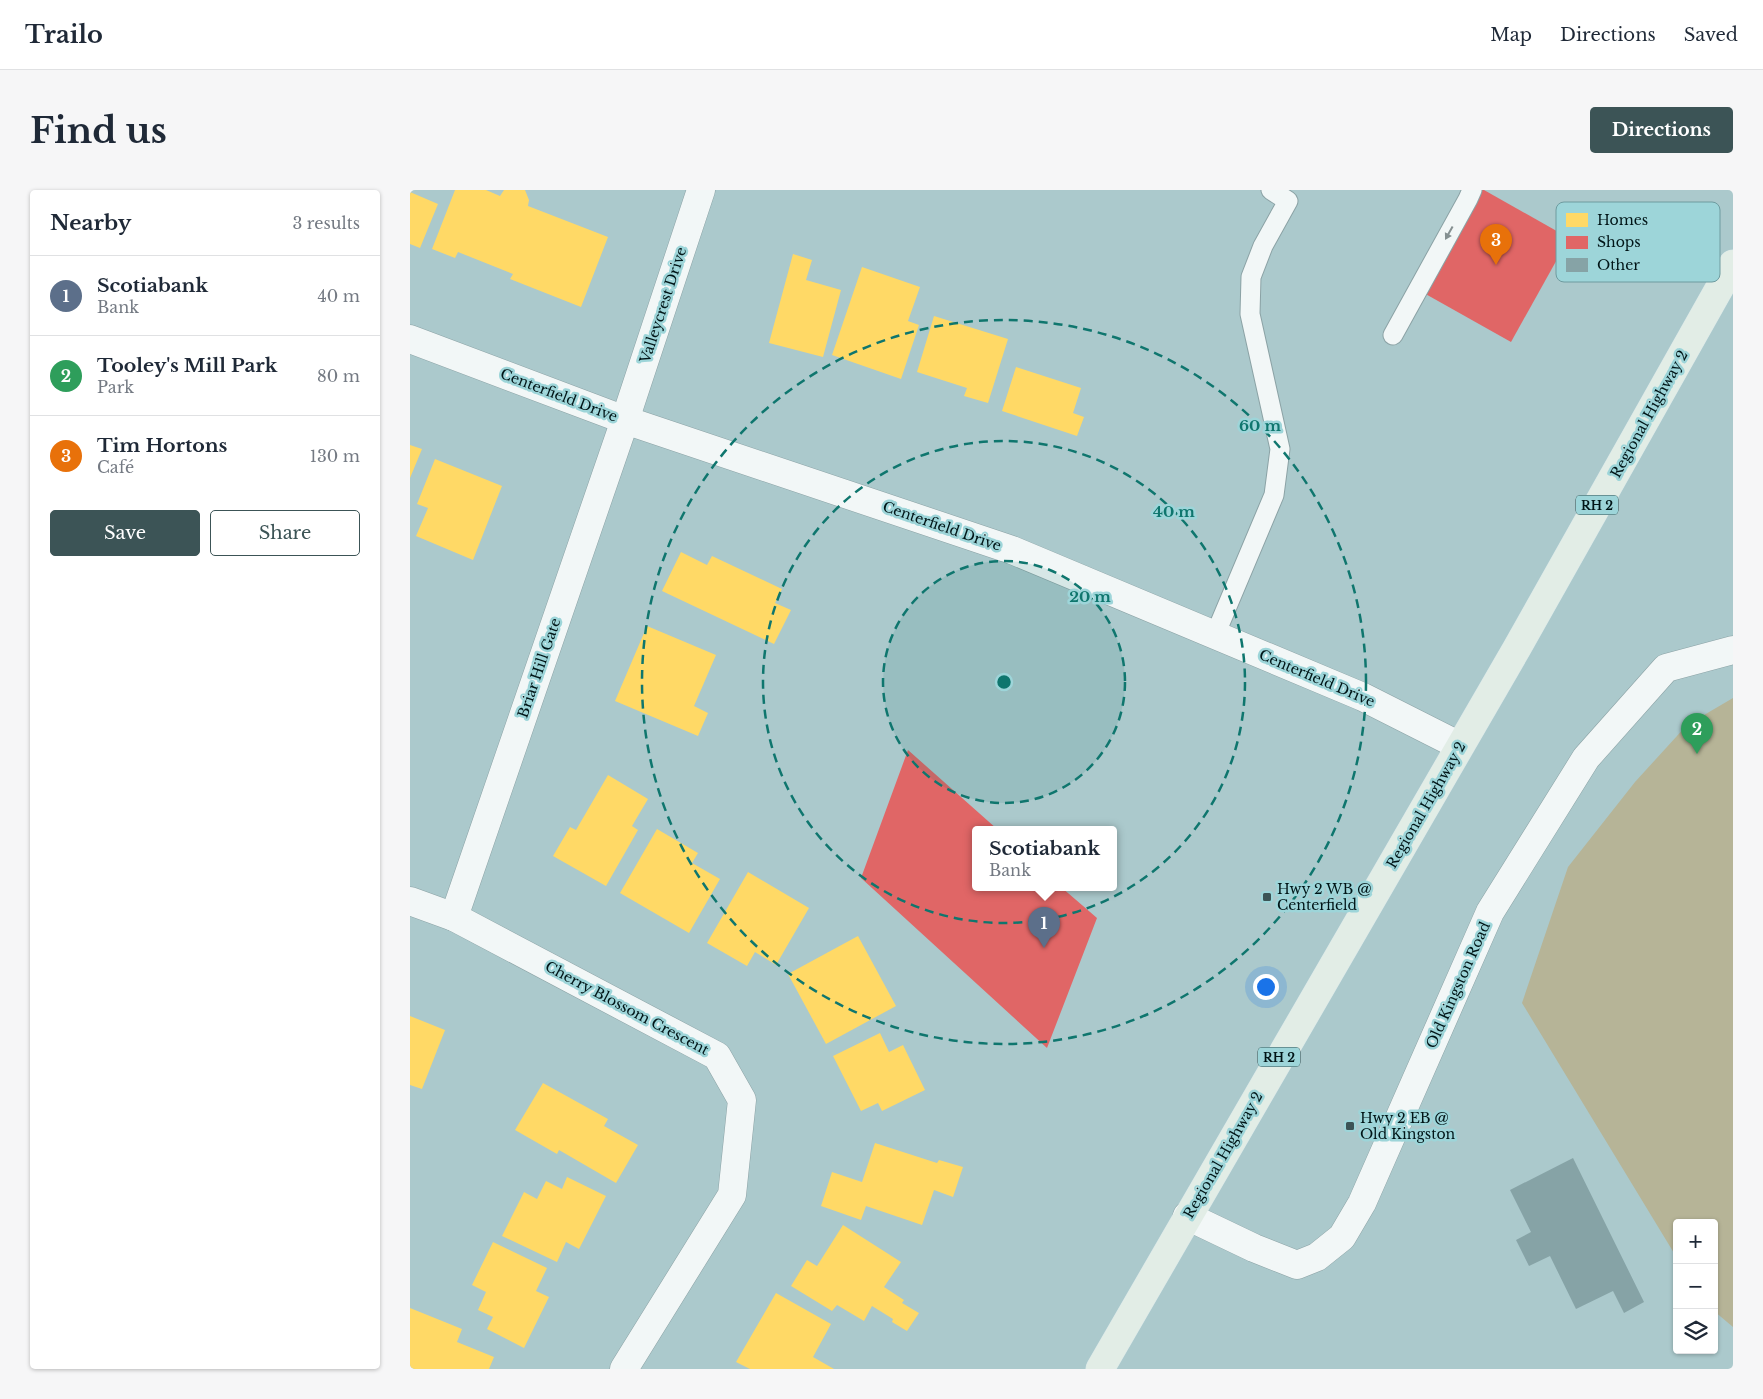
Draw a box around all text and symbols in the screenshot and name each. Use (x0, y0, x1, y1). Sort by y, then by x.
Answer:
text: Trailo (25, 20, 103, 49)
text: Map (1490, 24, 1532, 46)
text: Directions (1560, 24, 1656, 46)
text: Saved (1684, 24, 1738, 46)
button: Directions (1590, 107, 1733, 153)
text: Find us (30, 109, 167, 152)
legend (1556, 202, 1720, 282)
text: Nearby (50, 210, 131, 236)
text: Homes (1597, 211, 1648, 229)
text: 3 results (292, 213, 360, 233)
pin: 3 (1480, 224, 1512, 265)
one-way arrow (1445, 227, 1454, 240)
text: Shops (1597, 233, 1641, 251)
street label: Valleycrest Drive (635, 245, 690, 366)
text: Other (1597, 256, 1640, 274)
text: Scotiabank (97, 274, 208, 297)
text: 1 (63, 286, 69, 306)
text: 40 m (317, 286, 360, 306)
text: Bank (97, 297, 139, 317)
street label: Regional Highway 2 (1606, 347, 1692, 481)
text: Tooley's Mill Park (97, 354, 277, 377)
street label: Centerfield Drive (498, 364, 620, 426)
text: 2 (61, 366, 71, 386)
text: 80 m (317, 366, 360, 386)
text: Park (97, 377, 134, 397)
text: 60 m (1239, 416, 1281, 435)
text: Tim Hortons (97, 434, 227, 457)
text: 3 (61, 446, 71, 466)
text: 130 m (310, 446, 360, 466)
text: Café (97, 457, 134, 477)
road number: RH 2 (1576, 496, 1618, 514)
street label: Centerfield Drive (880, 497, 1004, 555)
text: 40 m (1153, 502, 1195, 521)
button: Save (50, 510, 200, 556)
button: Share (210, 510, 360, 556)
text: 20 m (1069, 587, 1111, 606)
street label: Briar Hill Gate (513, 616, 565, 720)
street label: Centerfield Drive (1256, 645, 1378, 711)
centre of rings (995, 673, 1013, 691)
pin: 2 (1681, 713, 1713, 754)
street label: Regional Highway 2 (1382, 739, 1470, 871)
popup (972, 826, 1117, 891)
text: Scotiabank (989, 837, 1100, 860)
text: Bank (989, 860, 1031, 880)
place label: Hwy 2 WB @ Centerfield (1277, 880, 1372, 914)
marker: Hwy 2 WB @ Centerfield (1261, 891, 1273, 903)
pin: 1 (1028, 907, 1060, 948)
street label: Old Kingston Road (1422, 918, 1494, 1051)
street label: Cherry Blossom Crescent (542, 957, 713, 1059)
your location (1253, 974, 1279, 1000)
road number: RH 2 (1258, 1048, 1300, 1066)
street label: Regional Highway 2 (1179, 1089, 1267, 1221)
place label: Hwy 2 EB @ Old Kingston (1360, 1109, 1456, 1143)
marker: Hwy 2 EB @ Old Kingston (1344, 1120, 1356, 1132)
map controls (1673, 1219, 1718, 1354)
button: + (1673, 1219, 1718, 1264)
button: − (1673, 1264, 1718, 1309)
button: layers (1673, 1309, 1718, 1354)

